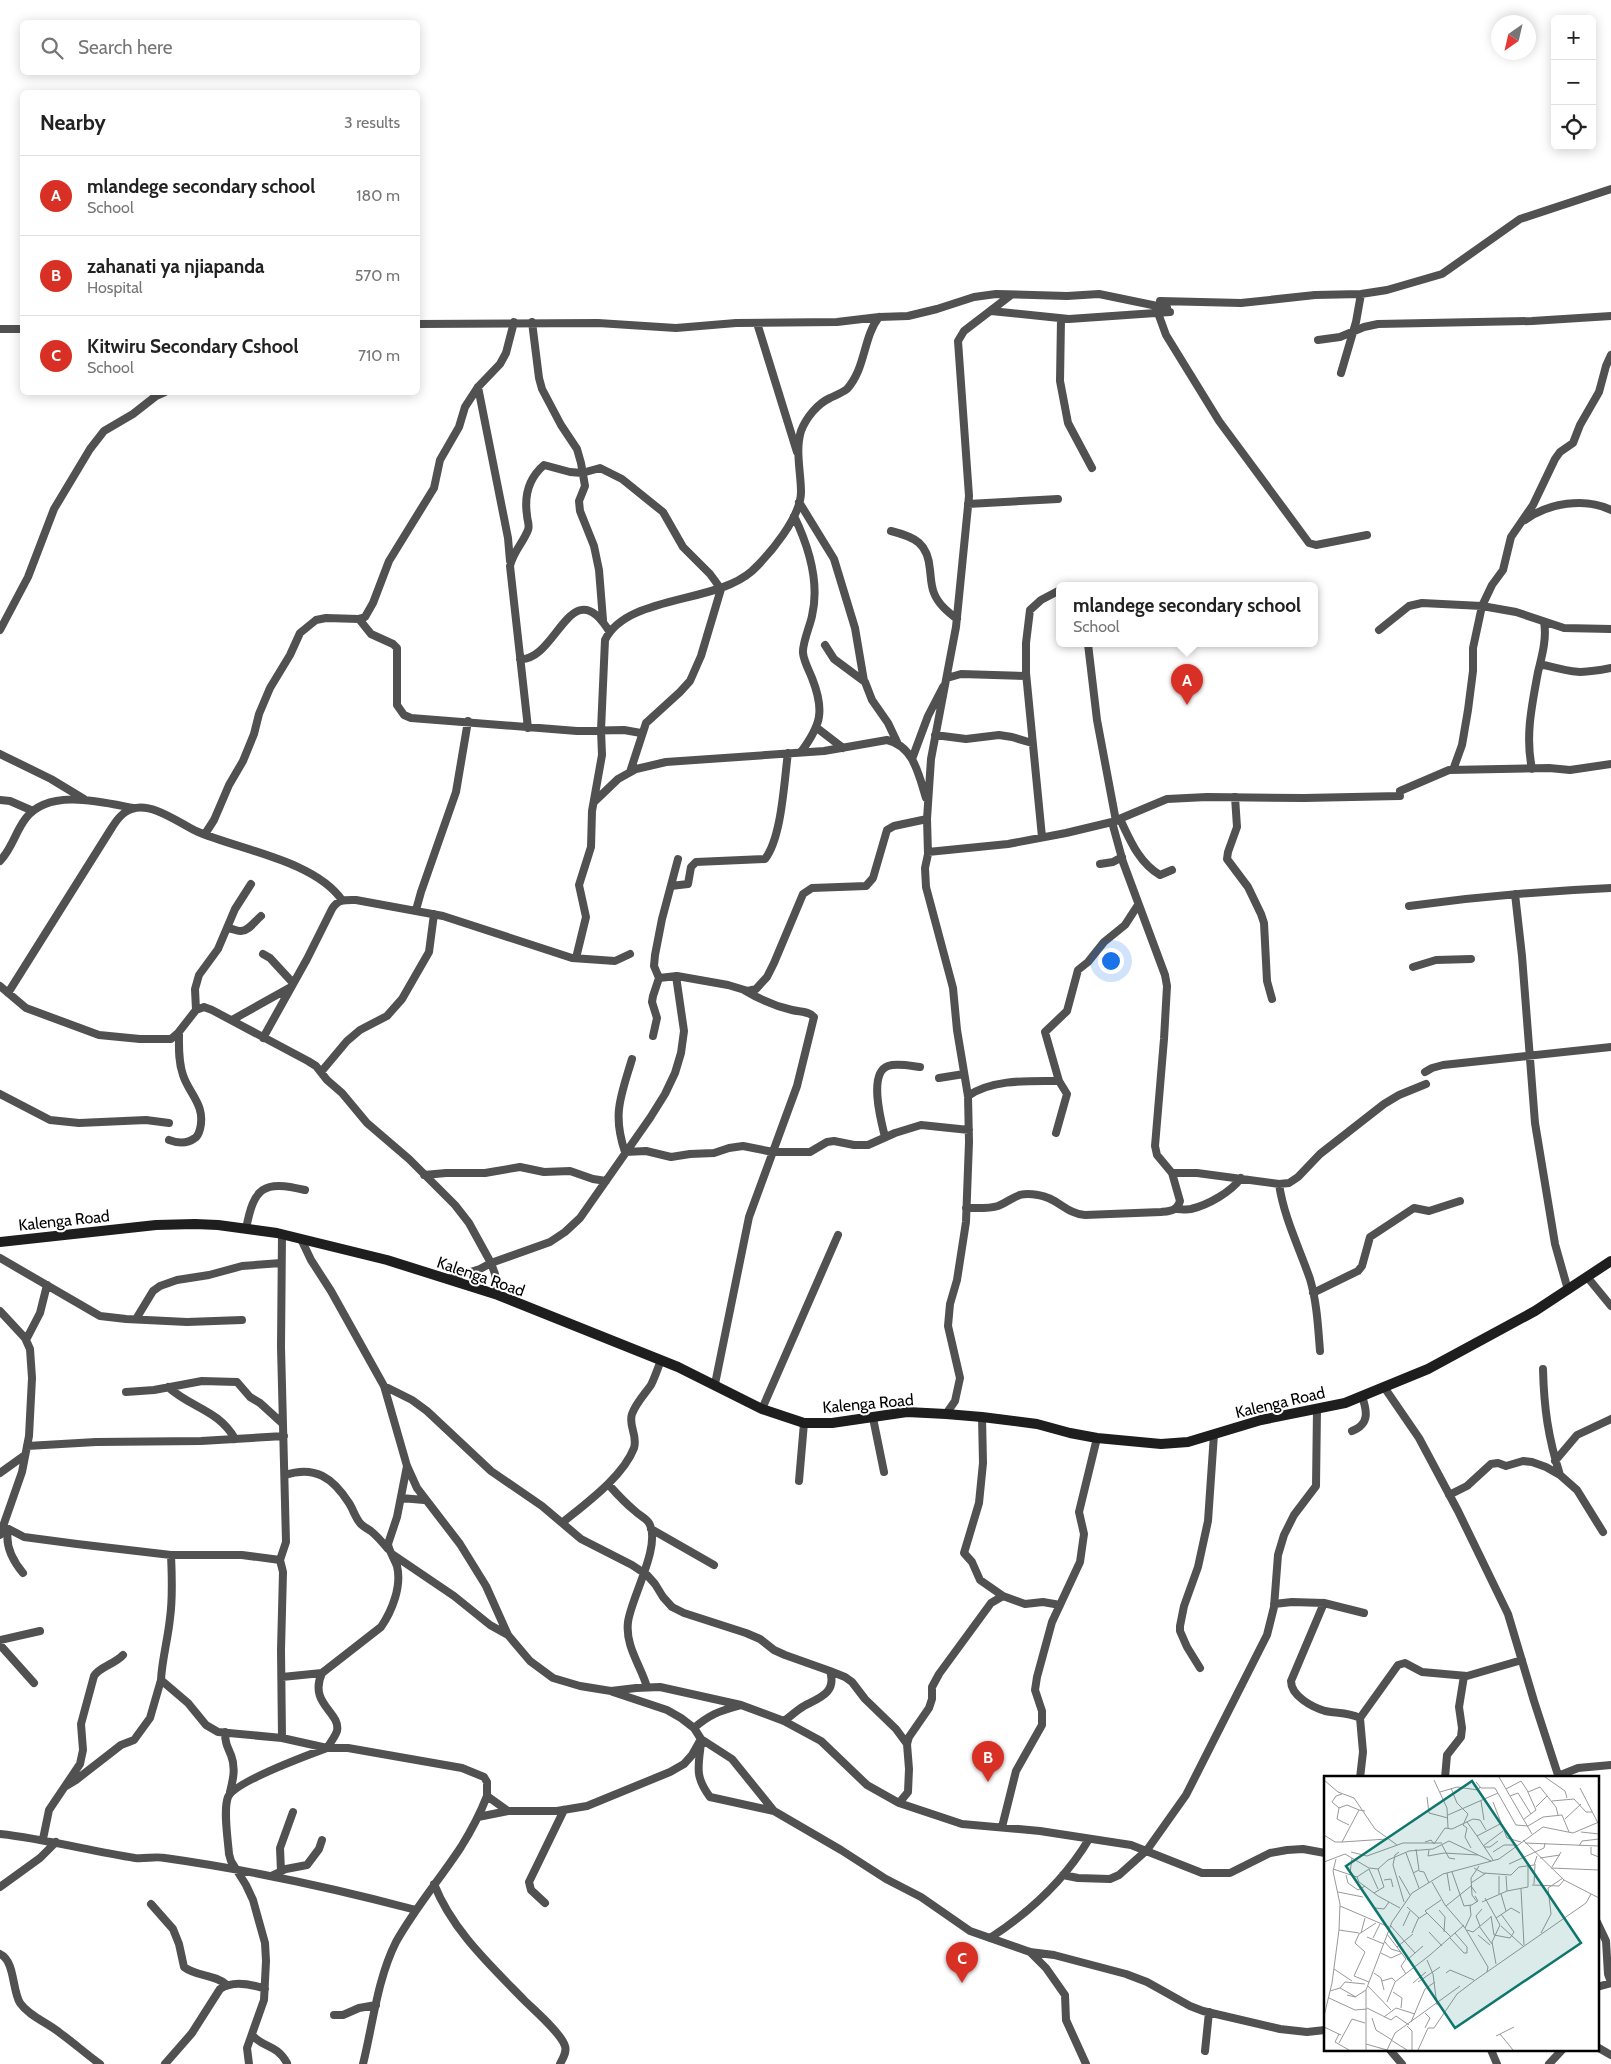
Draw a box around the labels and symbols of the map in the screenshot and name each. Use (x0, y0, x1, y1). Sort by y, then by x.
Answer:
north arrow (1491, 15, 1536, 60)
pin: A (1171, 664, 1203, 705)
your location (1098, 948, 1124, 974)
street label: Kalenga Road (18, 1206, 111, 1235)
street label: Kalenga Road (434, 1253, 527, 1300)
street label: Kalenga Road (1233, 1383, 1327, 1422)
street label: Kalenga Road (822, 1390, 914, 1417)
pin: B (972, 1741, 1004, 1782)
inset map (1324, 1776, 1598, 2052)
pin: C (946, 1942, 978, 1983)

